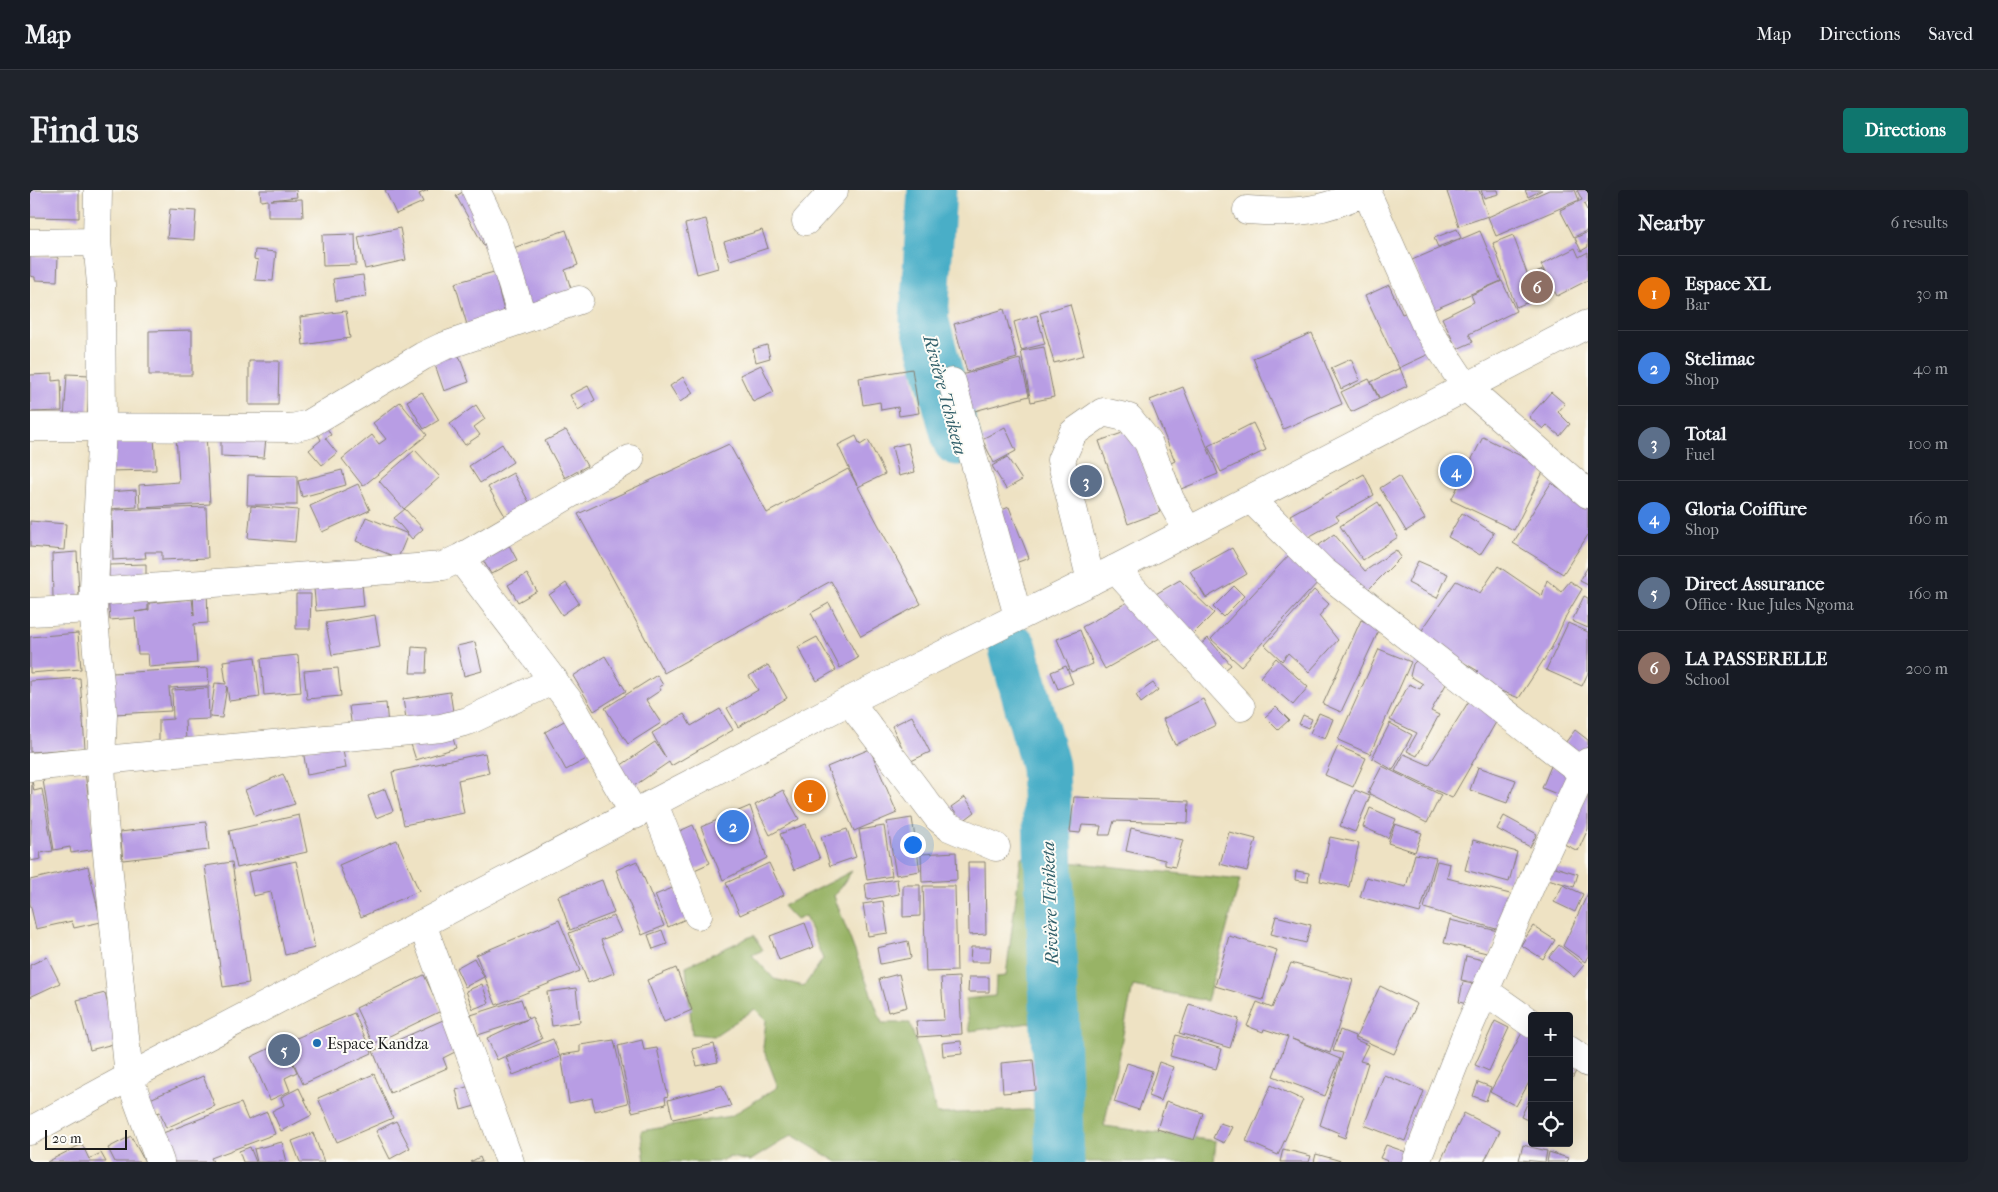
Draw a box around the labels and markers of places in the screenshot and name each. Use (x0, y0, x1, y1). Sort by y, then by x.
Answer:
pin: 6 (1521, 268, 1553, 306)
pin: 4 (1440, 452, 1472, 490)
pin: 3 (1070, 462, 1102, 500)
pin: 1 (794, 777, 826, 815)
pin: 2 (717, 807, 749, 845)
pin: 5 (268, 1031, 300, 1069)
place label: Espace Kandza (327, 1034, 429, 1053)
marker: Espace Kandza (311, 1037, 323, 1049)

